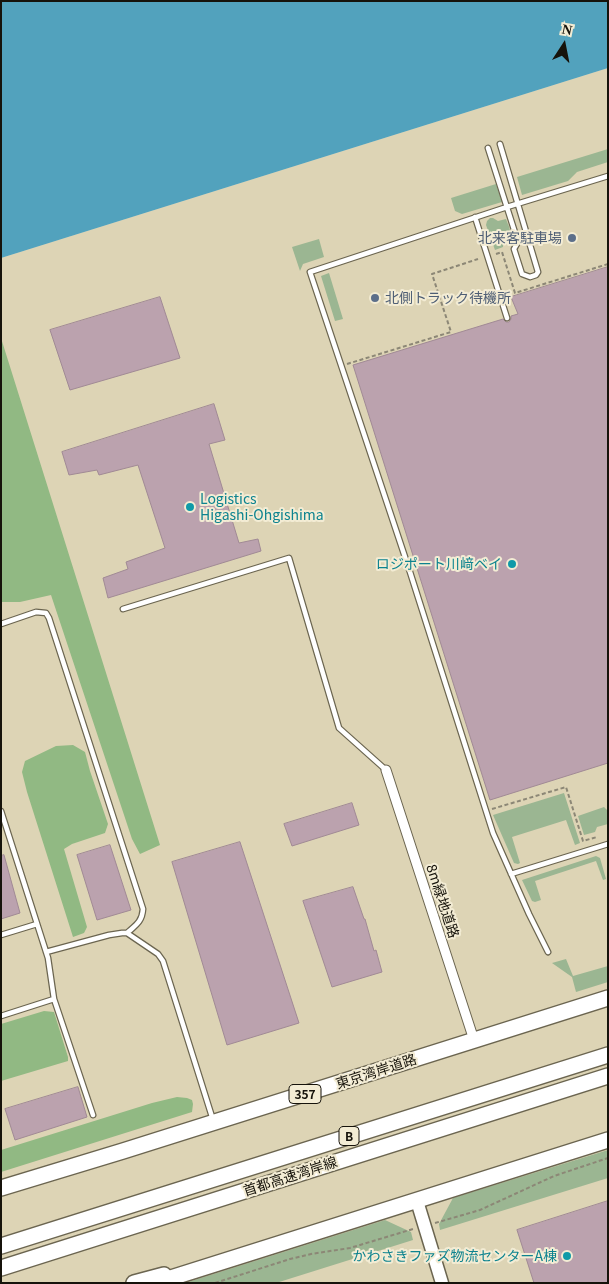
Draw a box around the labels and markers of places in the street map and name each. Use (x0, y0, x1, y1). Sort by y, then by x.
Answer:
place label: 北来客駐車場 (478, 230, 562, 246)
marker: 北来客駐車場 (566, 232, 578, 244)
place label: 北側トラック待機所 (385, 290, 511, 306)
marker: 北側トラック待機所 (369, 292, 381, 304)
place label: Logistics Higashi-Ohgishima (200, 491, 324, 524)
marker: Logistics Higashi-Ohgishima (184, 501, 196, 513)
place label: ロジポート川﨑ベイ (376, 556, 502, 572)
marker: ロジポート川﨑ベイ (506, 558, 518, 570)
place label: かわさきファズ物流センターA棟 (352, 1248, 557, 1264)
marker: かわさきファズ物流センターA棟 (561, 1250, 573, 1262)

